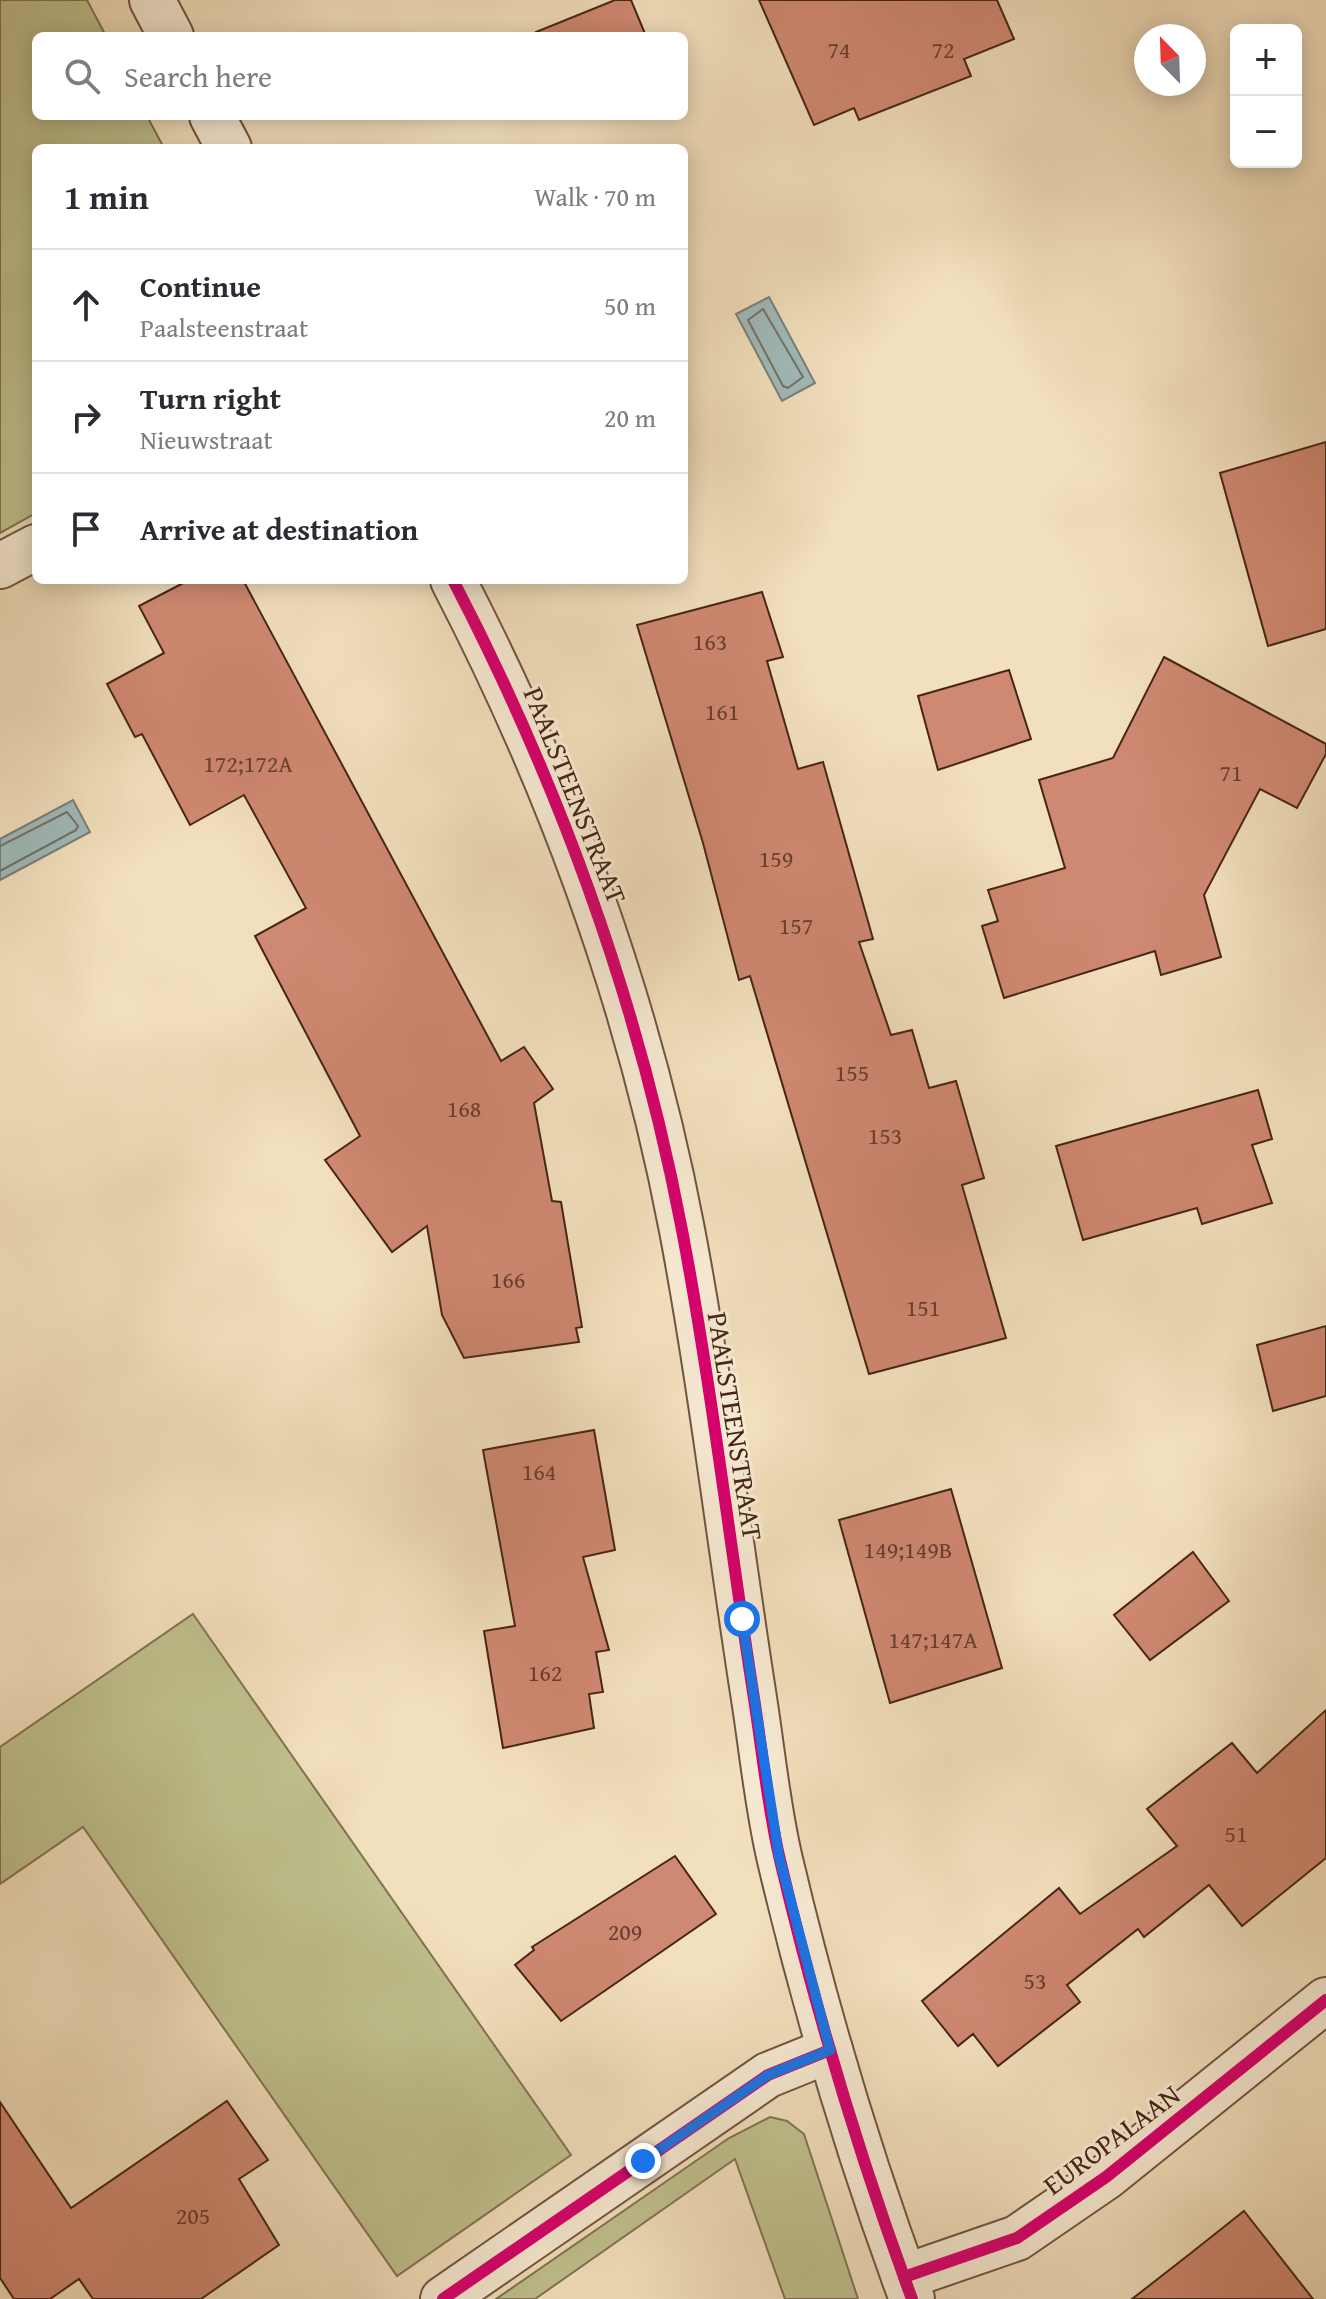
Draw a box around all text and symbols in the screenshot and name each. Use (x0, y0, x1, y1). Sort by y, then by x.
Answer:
north arrow (1134, 24, 1206, 96)
map controls (1230, 24, 1302, 168)
button: + (1230, 24, 1302, 96)
search box (32, 32, 688, 120)
house number: 74 (827, 32, 851, 67)
house number: 72 (931, 32, 955, 67)
icon: search (60, 54, 104, 98)
text: Search here (124, 54, 272, 98)
button: − (1230, 96, 1302, 168)
text: 1 min (64, 172, 149, 221)
text: Walk · 70 m (534, 177, 656, 216)
text: Continue (140, 264, 261, 308)
icon: ahead (64, 283, 108, 327)
text: 50 m (604, 286, 656, 325)
text: Paalsteenstraat (140, 308, 308, 347)
text: Turn right (140, 376, 281, 420)
icon: right (64, 395, 108, 439)
text: 20 m (604, 398, 656, 437)
text: Nieuwstraat (140, 420, 273, 459)
icon: arrive (64, 507, 108, 551)
text: Arrive at destination (140, 507, 418, 551)
house number: 163 (693, 624, 727, 659)
street label: PAALSTEENSTRAAT (514, 680, 638, 910)
house number: 161 (705, 694, 739, 729)
house number: 172;172A (203, 746, 293, 781)
house number: 71 (1219, 755, 1243, 790)
house number: 159 (759, 841, 793, 876)
house number: 157 (779, 908, 813, 943)
house number: 155 (835, 1055, 869, 1090)
house number: 168 (447, 1091, 481, 1126)
house number: 153 (868, 1118, 902, 1153)
house number: 166 (491, 1262, 525, 1297)
house number: 151 (906, 1290, 940, 1325)
street label: PAALSTEENSTRAAT (698, 1309, 774, 1543)
house number: 164 (522, 1454, 556, 1489)
house number: 149;149B (864, 1532, 952, 1567)
route start (724, 1601, 760, 1637)
house number: 147;147A (888, 1622, 978, 1657)
house number: 162 (528, 1655, 562, 1690)
house number: 51 (1224, 1816, 1248, 1851)
house number: 209 (608, 1914, 642, 1949)
house number: 53 (1023, 1963, 1047, 1998)
street label: EUROPALAAN (1034, 2074, 1188, 2204)
route end (625, 2143, 661, 2179)
house number: 205 (176, 2198, 210, 2233)

